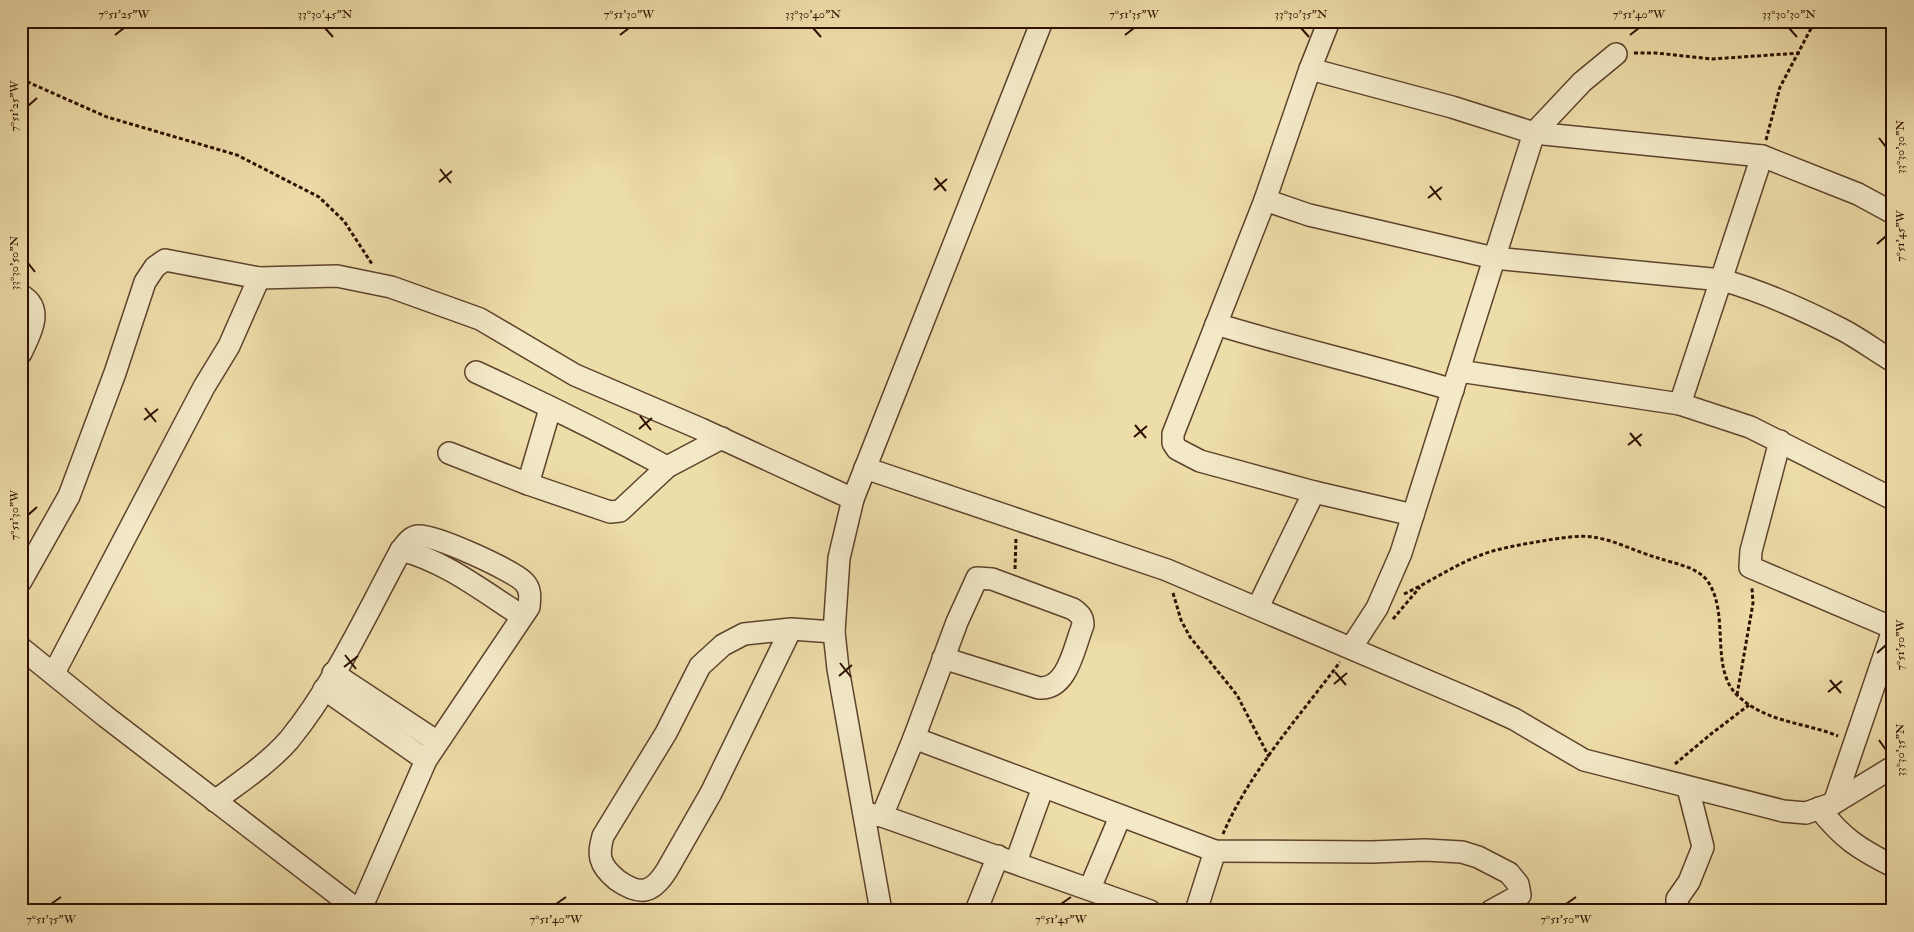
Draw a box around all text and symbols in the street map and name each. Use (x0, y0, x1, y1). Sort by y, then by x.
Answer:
text: 7°51'25"W (98, 7, 150, 22)
text: 33°30'45"N (297, 7, 353, 22)
text: 7°51'30"W (604, 7, 655, 22)
text: 33°30'40"N (785, 7, 841, 22)
text: 7°51'35"W (1109, 7, 1160, 22)
text: 33°30'35"N (1274, 7, 1328, 22)
text: 7°51'40"W (1613, 7, 1666, 22)
text: 33°30'30"N (1762, 7, 1816, 22)
text: 7°51'25"W (7, 80, 22, 132)
text: 33°30'30"N (1893, 120, 1908, 174)
text: 7°51'45"W (1893, 209, 1908, 262)
text: 33°30'50"N (7, 235, 22, 290)
text: 7°51'30"W (7, 489, 22, 540)
text: 7°51'50"W (1893, 619, 1908, 671)
text: 33°30'35"N (1893, 723, 1908, 777)
text: 7°51'35"W (26, 912, 77, 927)
text: 7°51'40"W (530, 912, 583, 927)
text: 7°51'45"W (1035, 912, 1088, 927)
text: 7°51'50"W (1540, 912, 1592, 927)

